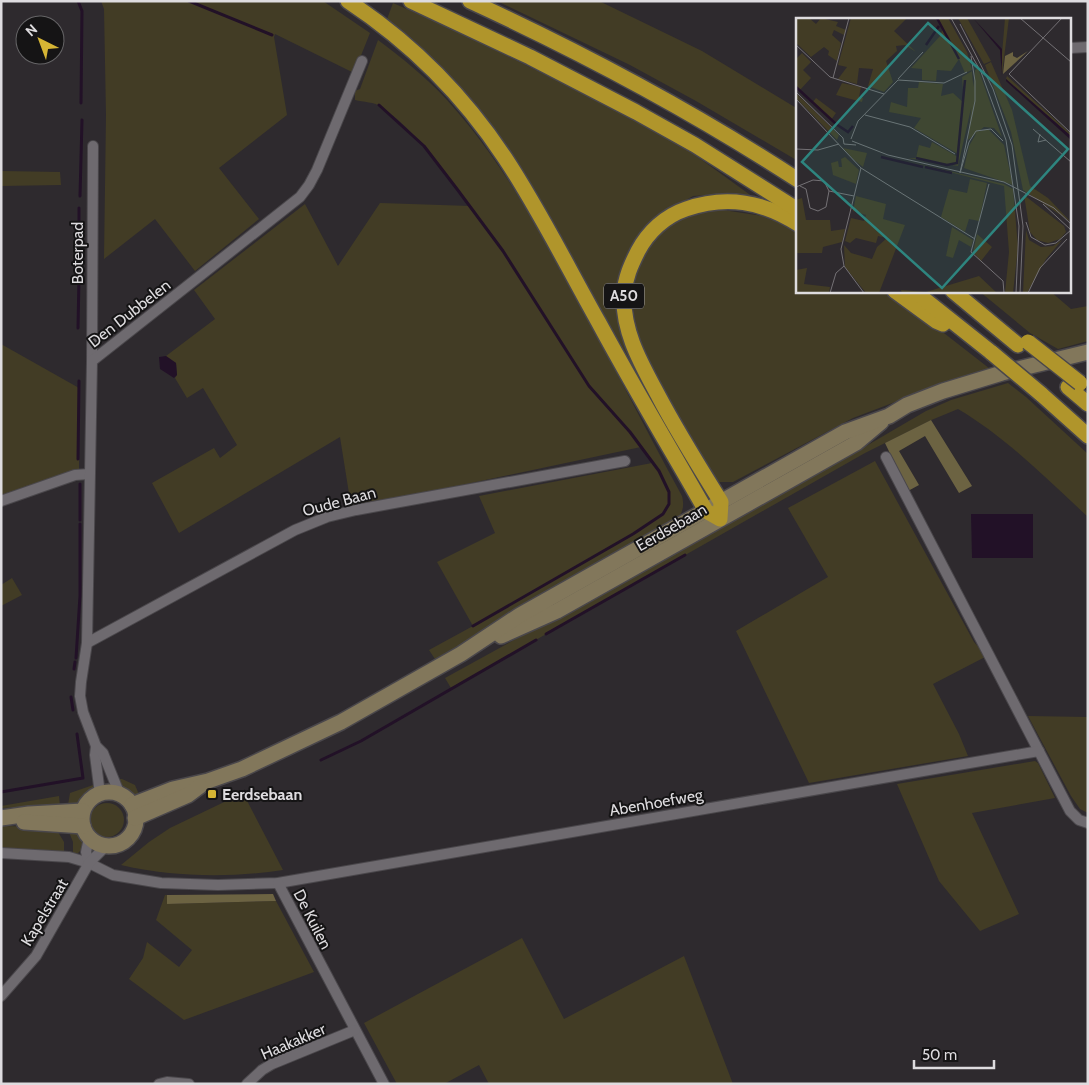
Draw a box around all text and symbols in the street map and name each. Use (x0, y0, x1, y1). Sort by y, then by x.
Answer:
north arrow (15, 15, 65, 65)
inset map (796, 18, 1072, 292)
text: N (22, 20, 41, 40)
street label: Boterpad (68, 222, 87, 284)
street label: Den Dubbelen (84, 275, 174, 351)
road number: A50 (604, 284, 644, 308)
street label: Oude Baan (300, 483, 378, 520)
street label: Eerdsebaan (632, 500, 710, 555)
place label: Eerdsebaan (222, 785, 302, 804)
street label: Abenhoefweg (608, 785, 705, 820)
marker: Eerdsebaan (206, 788, 218, 800)
street label: Kapelstraat (17, 875, 72, 949)
street label: De Kuilen (289, 886, 336, 952)
street label: Haakakker (258, 1019, 329, 1064)
scale bar (914, 1038, 994, 1070)
text: 50 m (922, 1046, 957, 1064)

